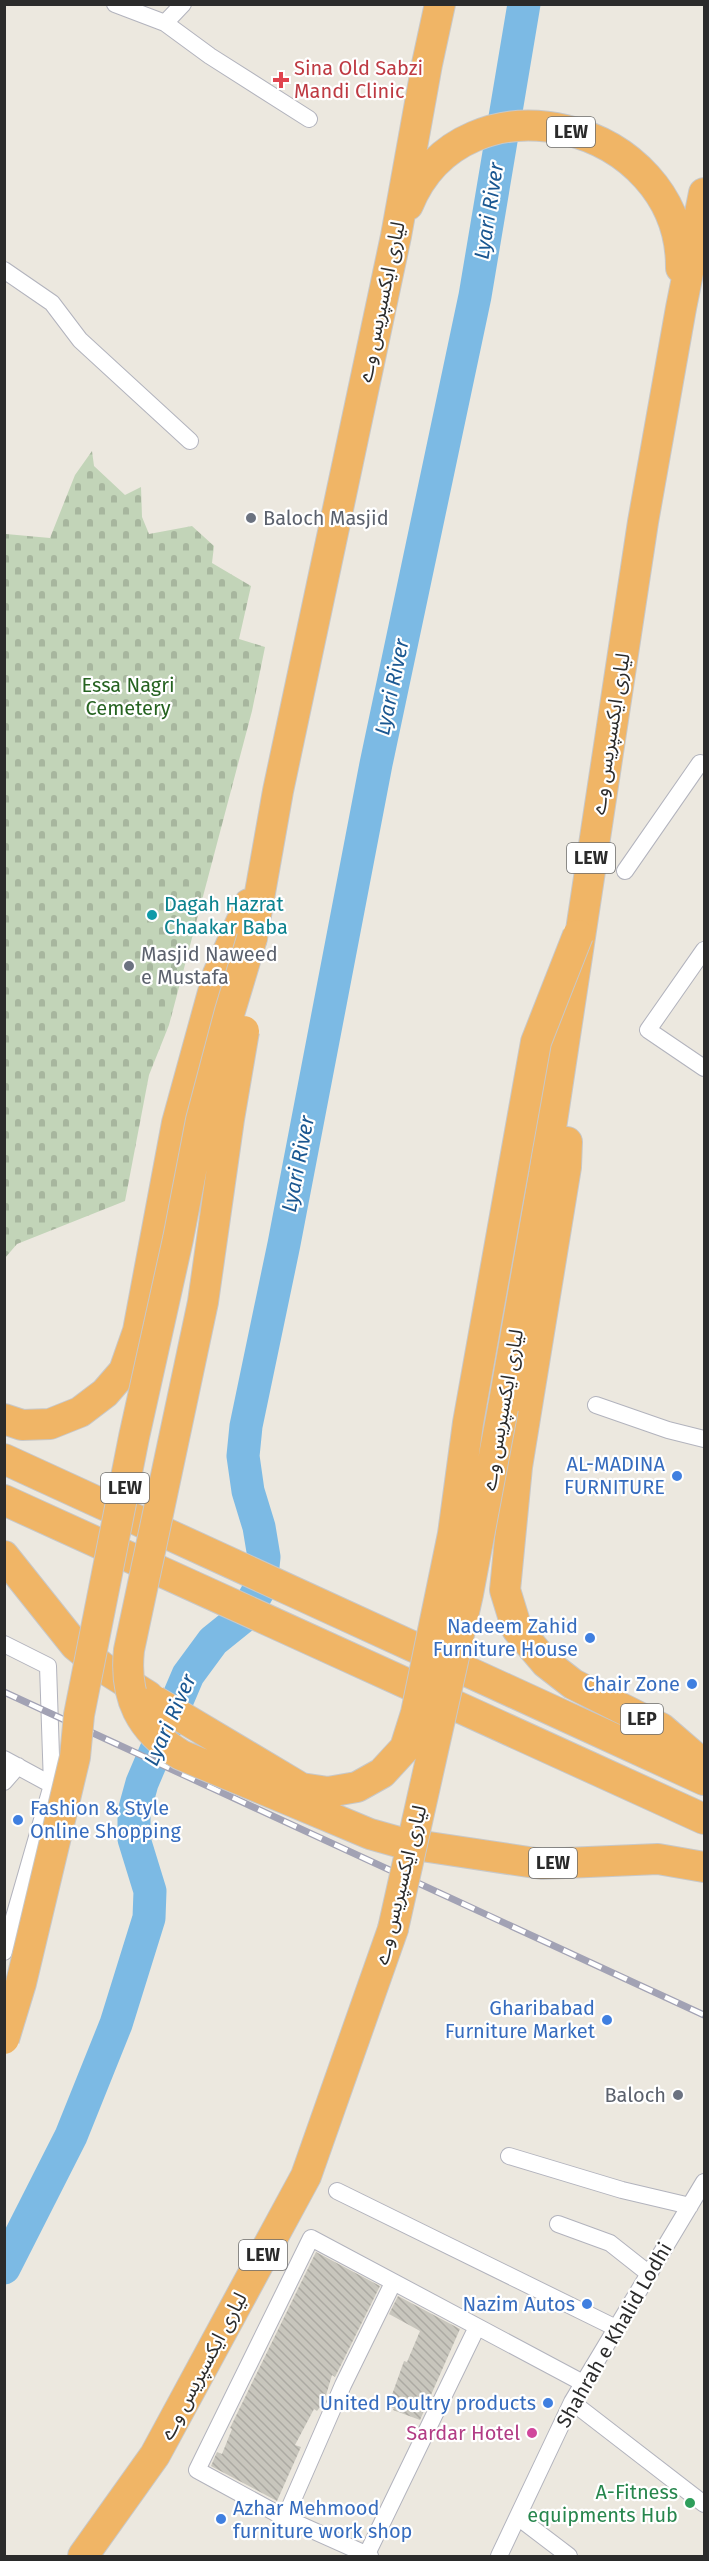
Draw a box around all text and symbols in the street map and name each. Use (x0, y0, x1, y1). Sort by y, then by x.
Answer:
place label: Sina Old Sabzi Mandi Clinic (294, 56, 423, 103)
marker: Sina Old Sabzi Mandi Clinic (272, 71, 290, 89)
road number: LEW (547, 117, 595, 147)
water label: Lyari River (469, 160, 510, 261)
street label: لیاری ایکسپریس وے (352, 220, 411, 385)
place label: Baloch Masjid (263, 506, 389, 530)
marker: Baloch Masjid (244, 511, 258, 525)
water label: Lyari River (369, 636, 415, 737)
street label: لیاری ایکسپریس وے (585, 651, 636, 817)
park label: Essa Nagri Cemetery (81, 673, 175, 720)
road number: LEW (567, 843, 615, 873)
place label: Dagah Hazrat Chaakar Baba (164, 892, 288, 939)
marker: Dagah Hazrat Chaakar Baba (145, 908, 159, 922)
place label: Masjid Naweed e Mustafa (141, 942, 278, 989)
marker: Masjid Naweed e Mustafa (122, 959, 136, 973)
water label: Lyari River (276, 1113, 320, 1214)
street label: لیاری ایکسپریس وے (476, 1327, 529, 1493)
place label: AL-MADINA FURNITURE (564, 1452, 666, 1499)
marker: AL-MADINA FURNITURE (670, 1469, 684, 1483)
road number: LEW (101, 1473, 149, 1503)
place label: Nadeem Zahid Furniture House (433, 1614, 578, 1661)
marker: Nadeem Zahid Furniture House (583, 1631, 597, 1645)
water label: Lyari River (138, 1669, 202, 1770)
place label: Chair Zone (583, 1672, 680, 1696)
marker: Chair Zone (685, 1677, 699, 1691)
road number: LEP (621, 1704, 663, 1734)
place label: Fashion & Style Online Shopping (30, 1796, 181, 1843)
street label: لیاری ایکسپریس وے (369, 1803, 433, 1967)
marker: Fashion & Style Online Shopping (11, 1813, 25, 1827)
road number: LEW (529, 1848, 577, 1878)
place label: Gharibabad Furniture Market (445, 1996, 596, 2043)
marker: Gharibabad Furniture Market (600, 2013, 614, 2027)
place label: Baloch (604, 2083, 666, 2107)
marker: Baloch (671, 2088, 685, 2102)
street label: Shahrah e Khalid Lodhi (551, 2238, 677, 2432)
road number: LEW (239, 2240, 287, 2270)
street label: لیاری ایکسپریس وے (154, 2288, 253, 2444)
place label: Nazim Autos (463, 2292, 575, 2316)
marker: Nazim Autos (580, 2297, 594, 2311)
place label: United Poultry products (320, 2391, 536, 2415)
marker: United Poultry products (541, 2396, 555, 2410)
place label: Sardar Hotel (406, 2421, 520, 2445)
marker: Sardar Hotel (525, 2426, 539, 2440)
place label: A-Fitness equipments Hub (527, 2480, 678, 2527)
place label: Azhar Mehmood furniture work shop (233, 2496, 413, 2543)
marker: A-Fitness equipments Hub (683, 2496, 697, 2510)
marker: Azhar Mehmood furniture work shop (214, 2512, 228, 2526)

